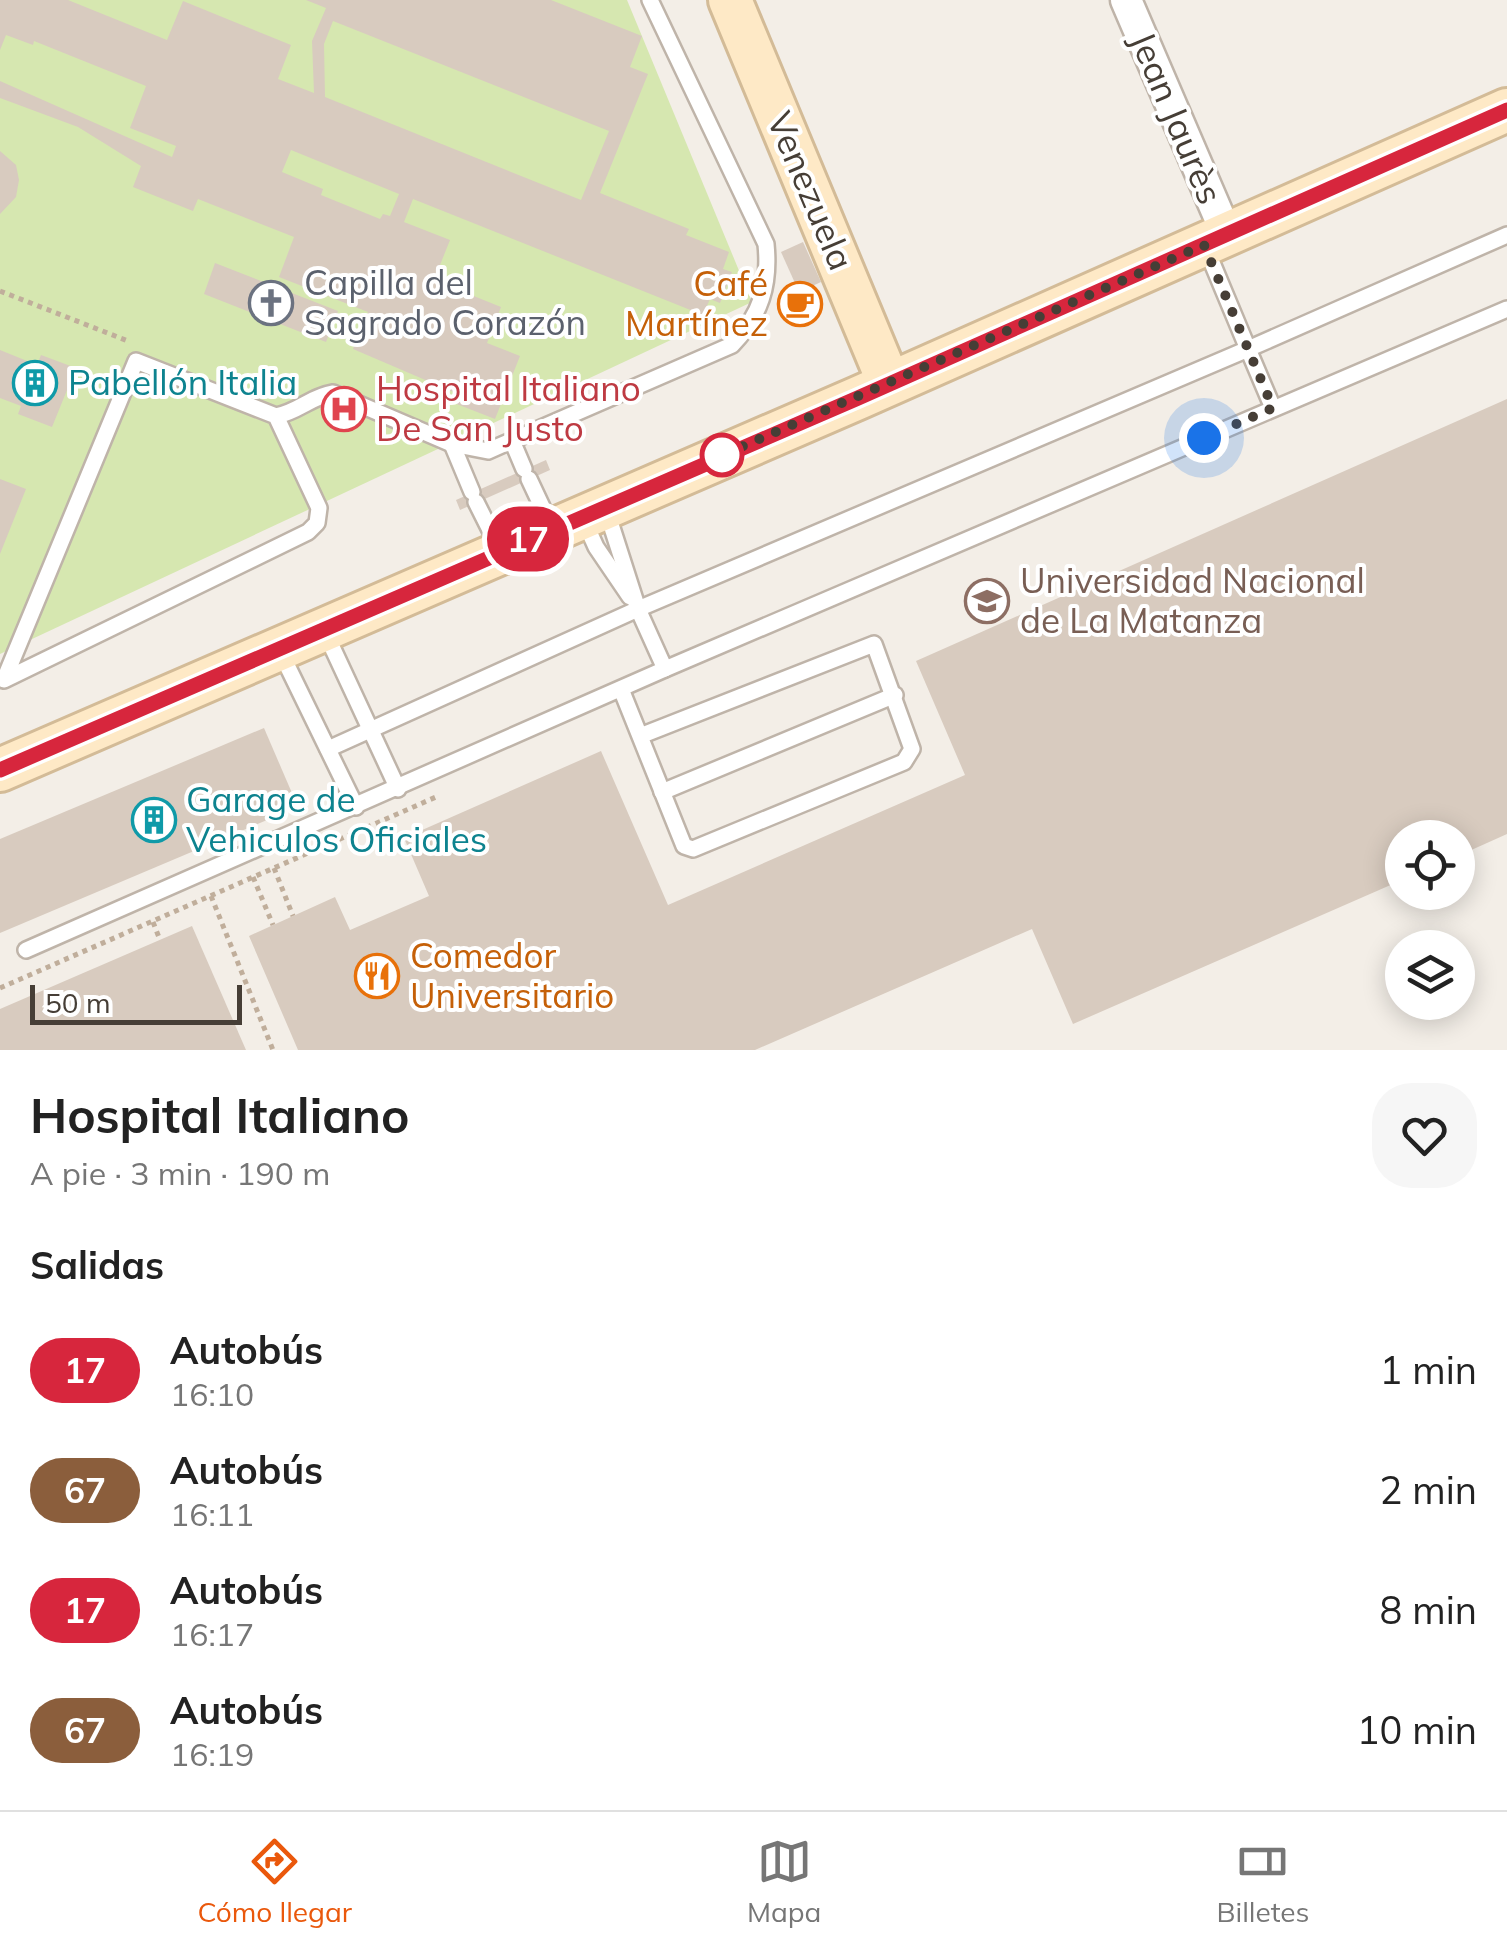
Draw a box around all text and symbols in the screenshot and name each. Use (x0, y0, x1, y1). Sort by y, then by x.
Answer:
street label: Jean Jaurès (1121, 25, 1233, 210)
street label: Venezuela (758, 105, 864, 276)
place label: Capilla del Sagrado Corazón (304, 260, 586, 344)
place label: Café Martínez (625, 261, 768, 345)
church icon: Capilla del Sagrado Corazón (248, 280, 294, 326)
cafe icon: Café Martínez (777, 281, 823, 327)
building icon: Pabellón Italia (12, 360, 58, 406)
place label: Pabellón Italia (68, 360, 297, 404)
place label: Hospital Italiano De San Justo (376, 366, 641, 450)
hospital icon: Hospital Italiano De San Justo (321, 386, 367, 432)
your location (1179, 413, 1229, 463)
unlabelled marker (701, 434, 743, 476)
line badge: 17 (483, 506, 573, 572)
text: 17 (507, 517, 549, 561)
place label: Universidad Nacional de La Matanza (1020, 558, 1365, 642)
school or university icon: Universidad Nacional de La Matanza (964, 578, 1010, 624)
place label: Garage de Vehiculos Oficiales (186, 777, 487, 861)
building icon: Garage de Vehiculos Oficiales (131, 797, 177, 843)
map controls (1385, 820, 1475, 1020)
button: locate (1385, 820, 1475, 910)
button: layers (1385, 930, 1475, 1020)
place label: Comedor Universitario (410, 933, 614, 1017)
restaurant icon: Comedor Universitario (354, 953, 400, 999)
scale bar (30, 980, 242, 1024)
text: 50 m (45, 985, 111, 1020)
button: heart (1372, 1083, 1477, 1188)
text: Hospital Italiano (30, 1085, 409, 1145)
text: A pie · 3 min · 190 m (30, 1153, 330, 1193)
text: Salidas (30, 1241, 164, 1289)
text: Autobús (170, 1326, 323, 1374)
text: 1 min (1380, 1346, 1477, 1394)
text: 17 (64, 1348, 106, 1392)
text: 16:10 (170, 1374, 254, 1414)
text: Autobús (170, 1446, 323, 1494)
text: 2 min (1380, 1466, 1477, 1514)
text: 67 (64, 1468, 106, 1512)
text: 16:11 (170, 1494, 254, 1534)
text: Autobús (170, 1566, 323, 1614)
text: 8 min (1380, 1586, 1477, 1634)
text: 17 (64, 1588, 106, 1632)
text: 16:17 (170, 1614, 254, 1654)
text: Autobús (170, 1686, 323, 1734)
text: 10 min (1357, 1706, 1477, 1754)
text: 67 (64, 1708, 106, 1752)
text: 16:19 (170, 1734, 254, 1774)
tab: Cómo llegar (198, 1834, 352, 1929)
tab: Mapa (747, 1834, 821, 1929)
tab: Billetes (1216, 1834, 1309, 1929)

